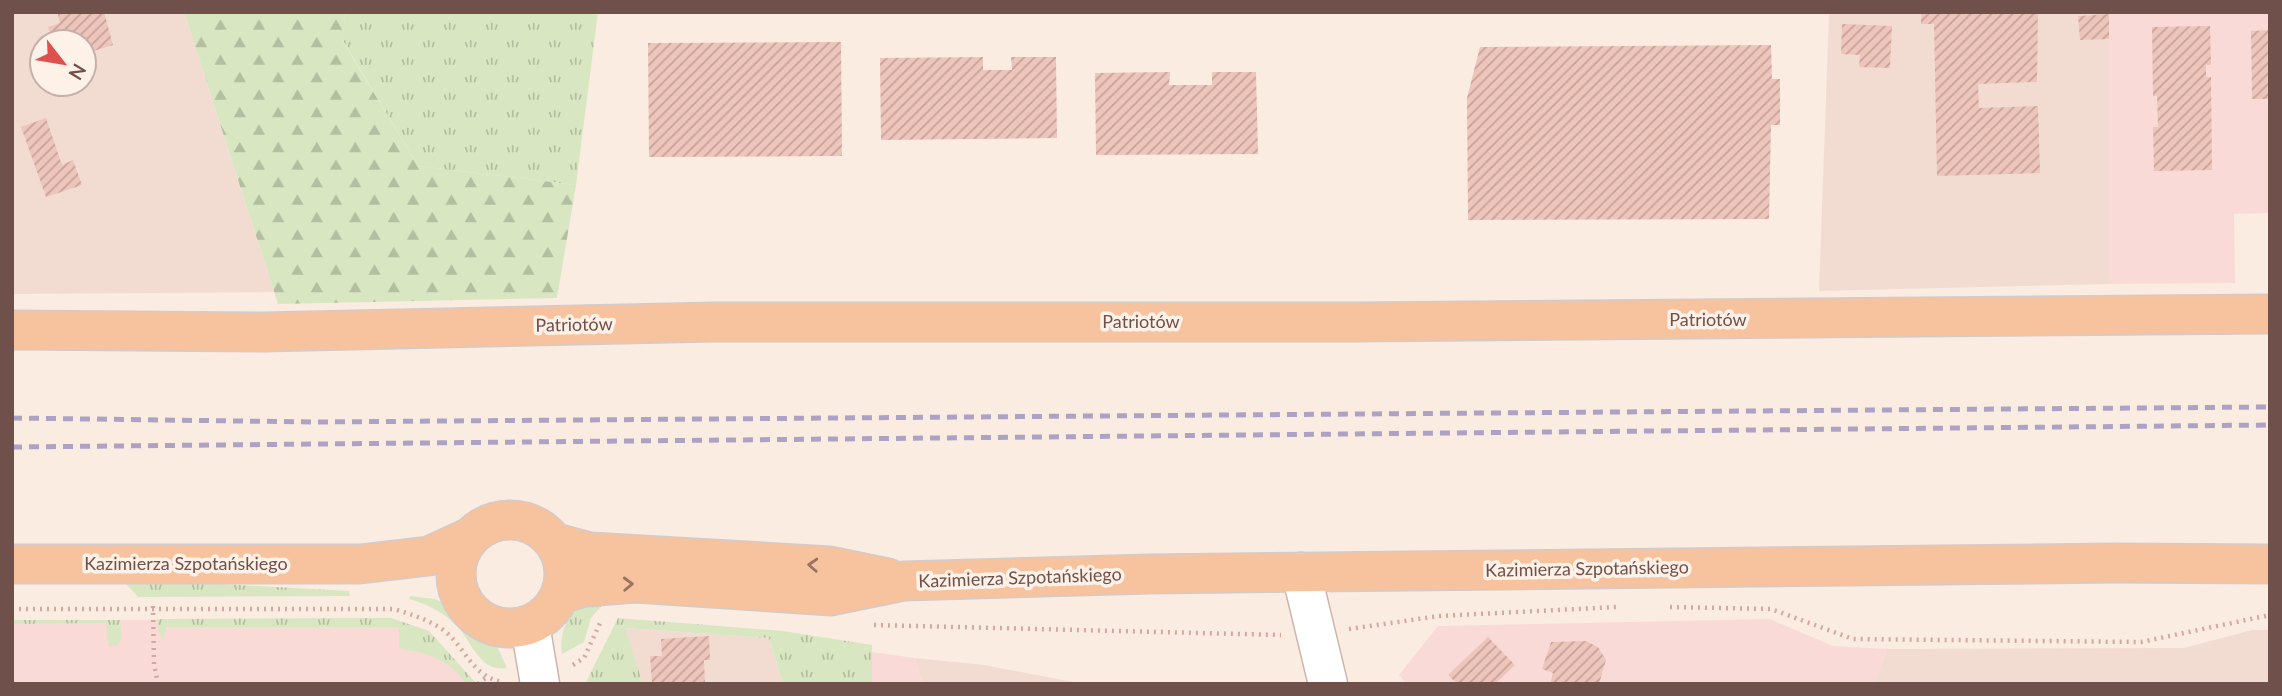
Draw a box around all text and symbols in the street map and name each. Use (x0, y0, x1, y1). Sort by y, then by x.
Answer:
north arrow (28, 28, 98, 98)
text: N (64, 60, 92, 84)
street label: Patriotów (1669, 308, 1747, 330)
street label: Patriotów (1102, 310, 1180, 332)
street label: Patriotów (535, 312, 613, 336)
street label: Kazimierza Szpotańskiego (84, 552, 288, 574)
street label: Kazimierza Szpotańskiego (1485, 555, 1689, 581)
one-way arrow (807, 558, 818, 573)
street label: Kazimierza Szpotańskiego (918, 562, 1122, 592)
one-way arrow (624, 576, 634, 592)

